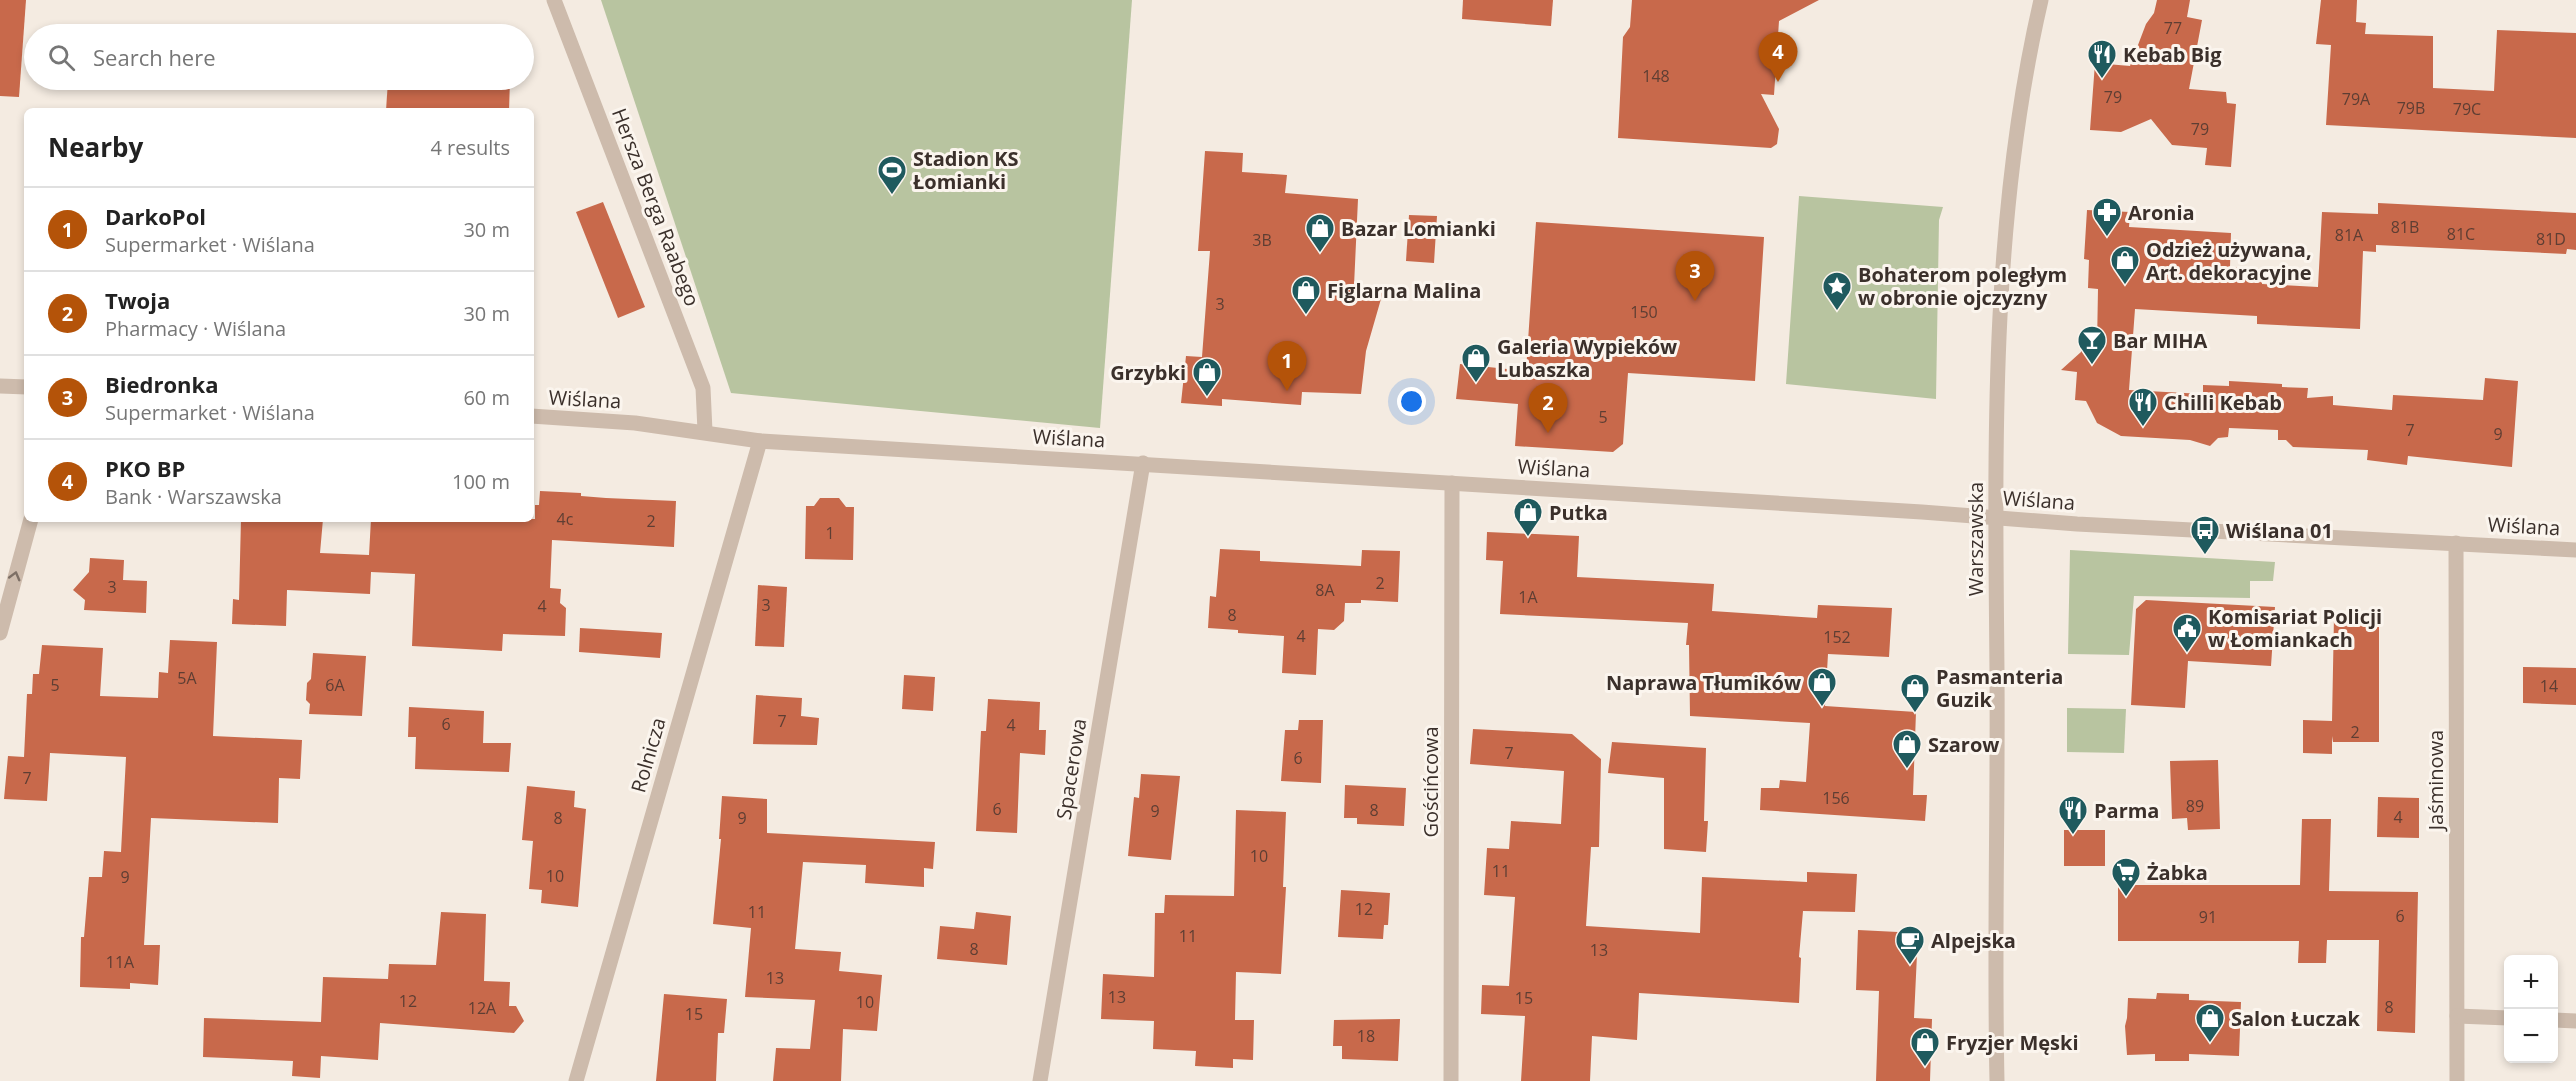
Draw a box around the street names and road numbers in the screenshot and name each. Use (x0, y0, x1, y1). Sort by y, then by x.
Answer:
street label: Hersza Berga Raabego (606, 104, 706, 310)
street label: Wiślana (548, 384, 622, 414)
street label: Wiślana (1032, 423, 1106, 453)
street label: Wiślana (1517, 453, 1591, 483)
street label: Warszawska (1962, 482, 1989, 596)
street label: Wiślana (2002, 484, 2076, 516)
street label: Wiślana (2487, 511, 2561, 541)
street label: Rolnicza (624, 714, 672, 796)
street label: Spacerowa (1050, 717, 1092, 821)
street label: Gościńcowa (1417, 726, 1444, 838)
street label: Jaśminowa (2422, 730, 2449, 832)

